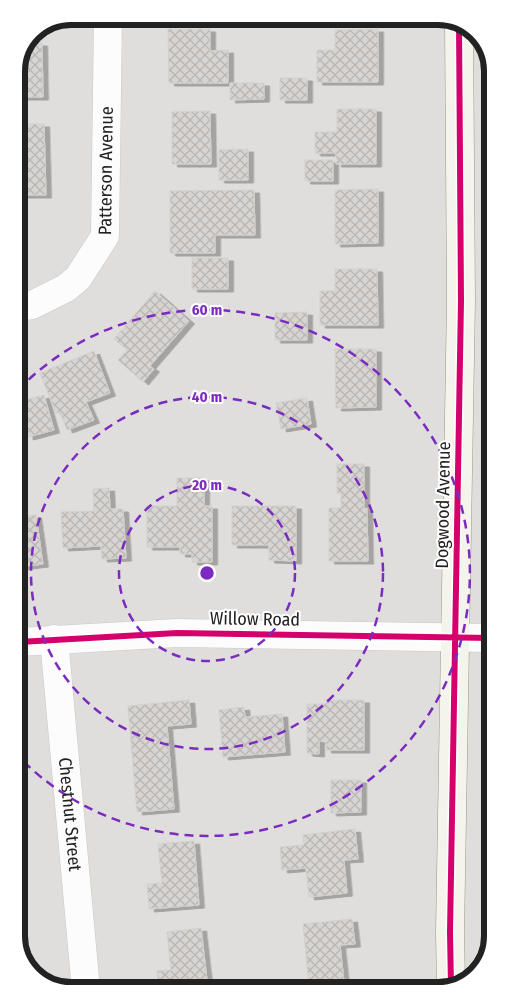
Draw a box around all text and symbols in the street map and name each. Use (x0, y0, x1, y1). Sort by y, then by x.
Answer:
street label: Patterson Avenue (94, 106, 118, 235)
text: 60 m (192, 301, 222, 319)
text: 40 m (192, 388, 222, 406)
street label: Dogwood Avenue (431, 441, 455, 569)
text: 20 m (191, 476, 222, 494)
centre of rings (198, 564, 216, 582)
street label: Willow Road (210, 607, 300, 631)
street label: Chestnut Street (54, 756, 86, 872)

